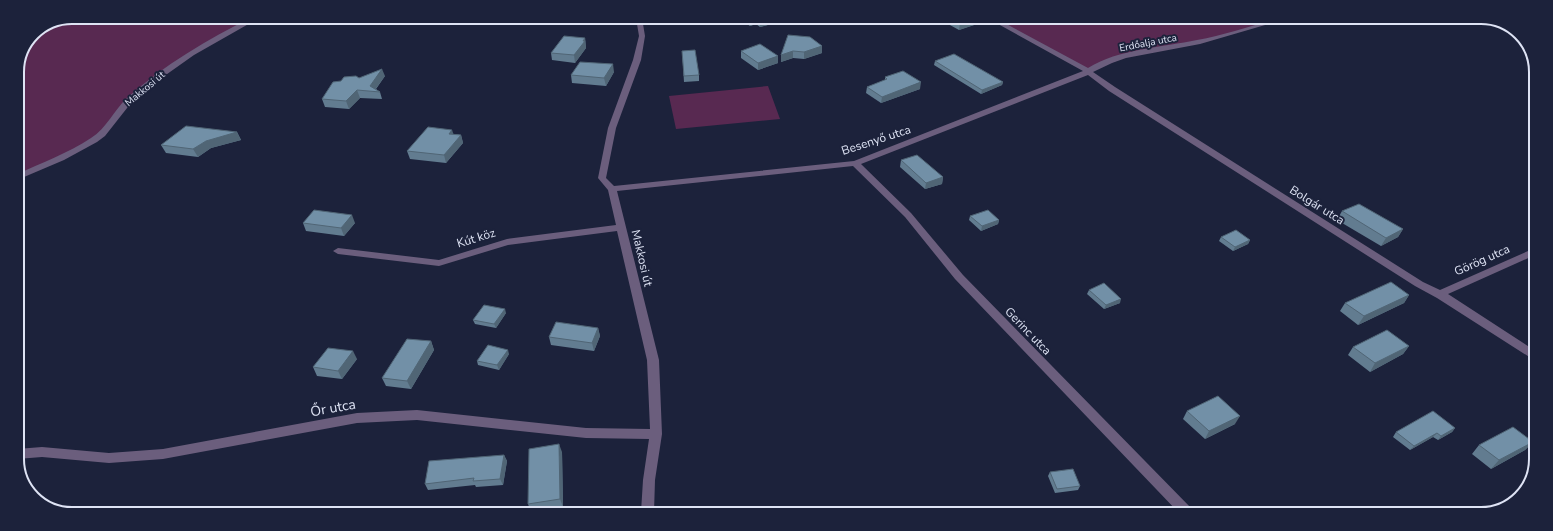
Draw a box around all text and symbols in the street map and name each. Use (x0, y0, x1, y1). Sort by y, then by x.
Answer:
street label: Erdőalja utca (1118, 31, 1178, 55)
street label: Makkosi út (122, 68, 168, 110)
street label: Besenyő utca (839, 121, 913, 159)
street label: Bolgár utca (1287, 182, 1347, 228)
street label: Kút köz (455, 224, 498, 251)
street label: Makkosi út (628, 228, 656, 289)
street label: Görög utca (1452, 241, 1512, 279)
street label: Gerinc utca (1001, 304, 1055, 358)
street label: Őr utca (309, 395, 357, 421)

